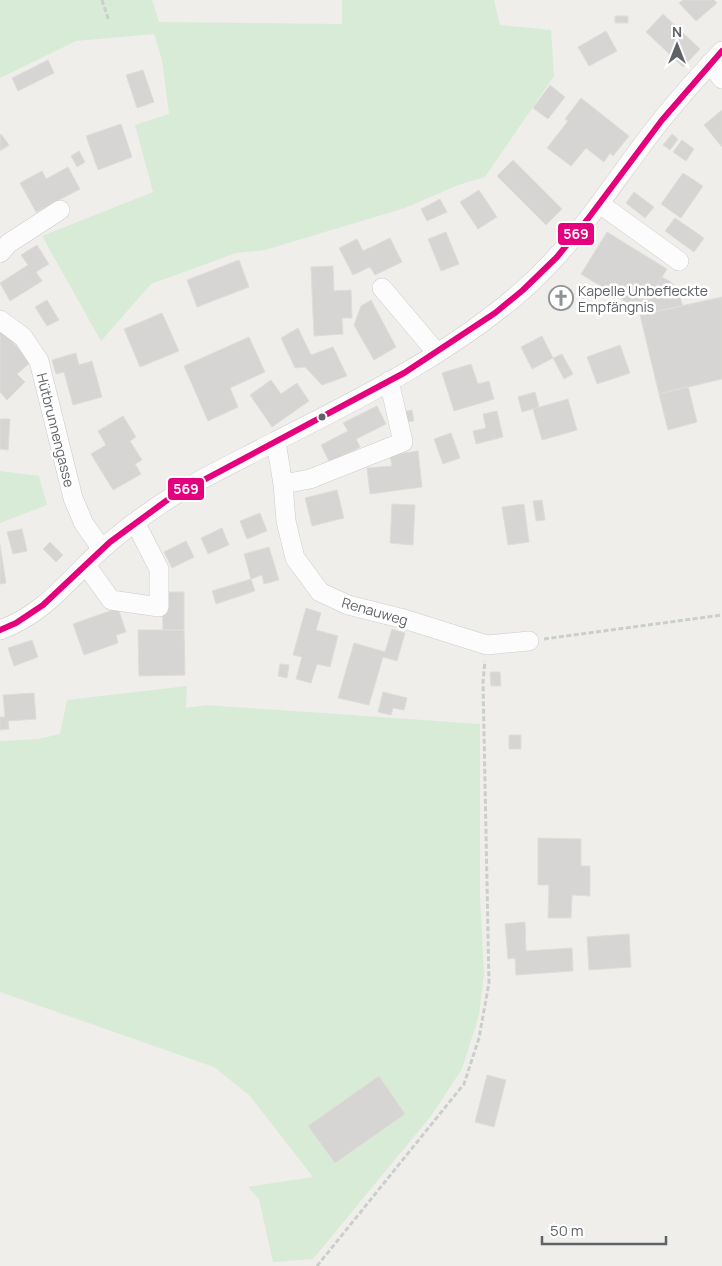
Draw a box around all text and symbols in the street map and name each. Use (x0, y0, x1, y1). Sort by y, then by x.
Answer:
north arrow (652, 20, 702, 70)
text: N (672, 22, 682, 41)
line badge: 569 (557, 222, 595, 246)
text: 569 (563, 224, 589, 243)
place label: Kapelle Unbefleckte Empfängnis (578, 281, 708, 316)
church icon: Kapelle Unbefleckte Empfängnis (548, 285, 574, 311)
street label: Hütbrunnengasse (33, 371, 79, 489)
unlabelled marker (317, 412, 327, 422)
line badge: 569 (167, 477, 205, 501)
text: 569 (173, 479, 199, 498)
street label: Renauweg (340, 592, 410, 630)
scale bar (542, 1214, 666, 1246)
text: 50 m (550, 1220, 584, 1241)

